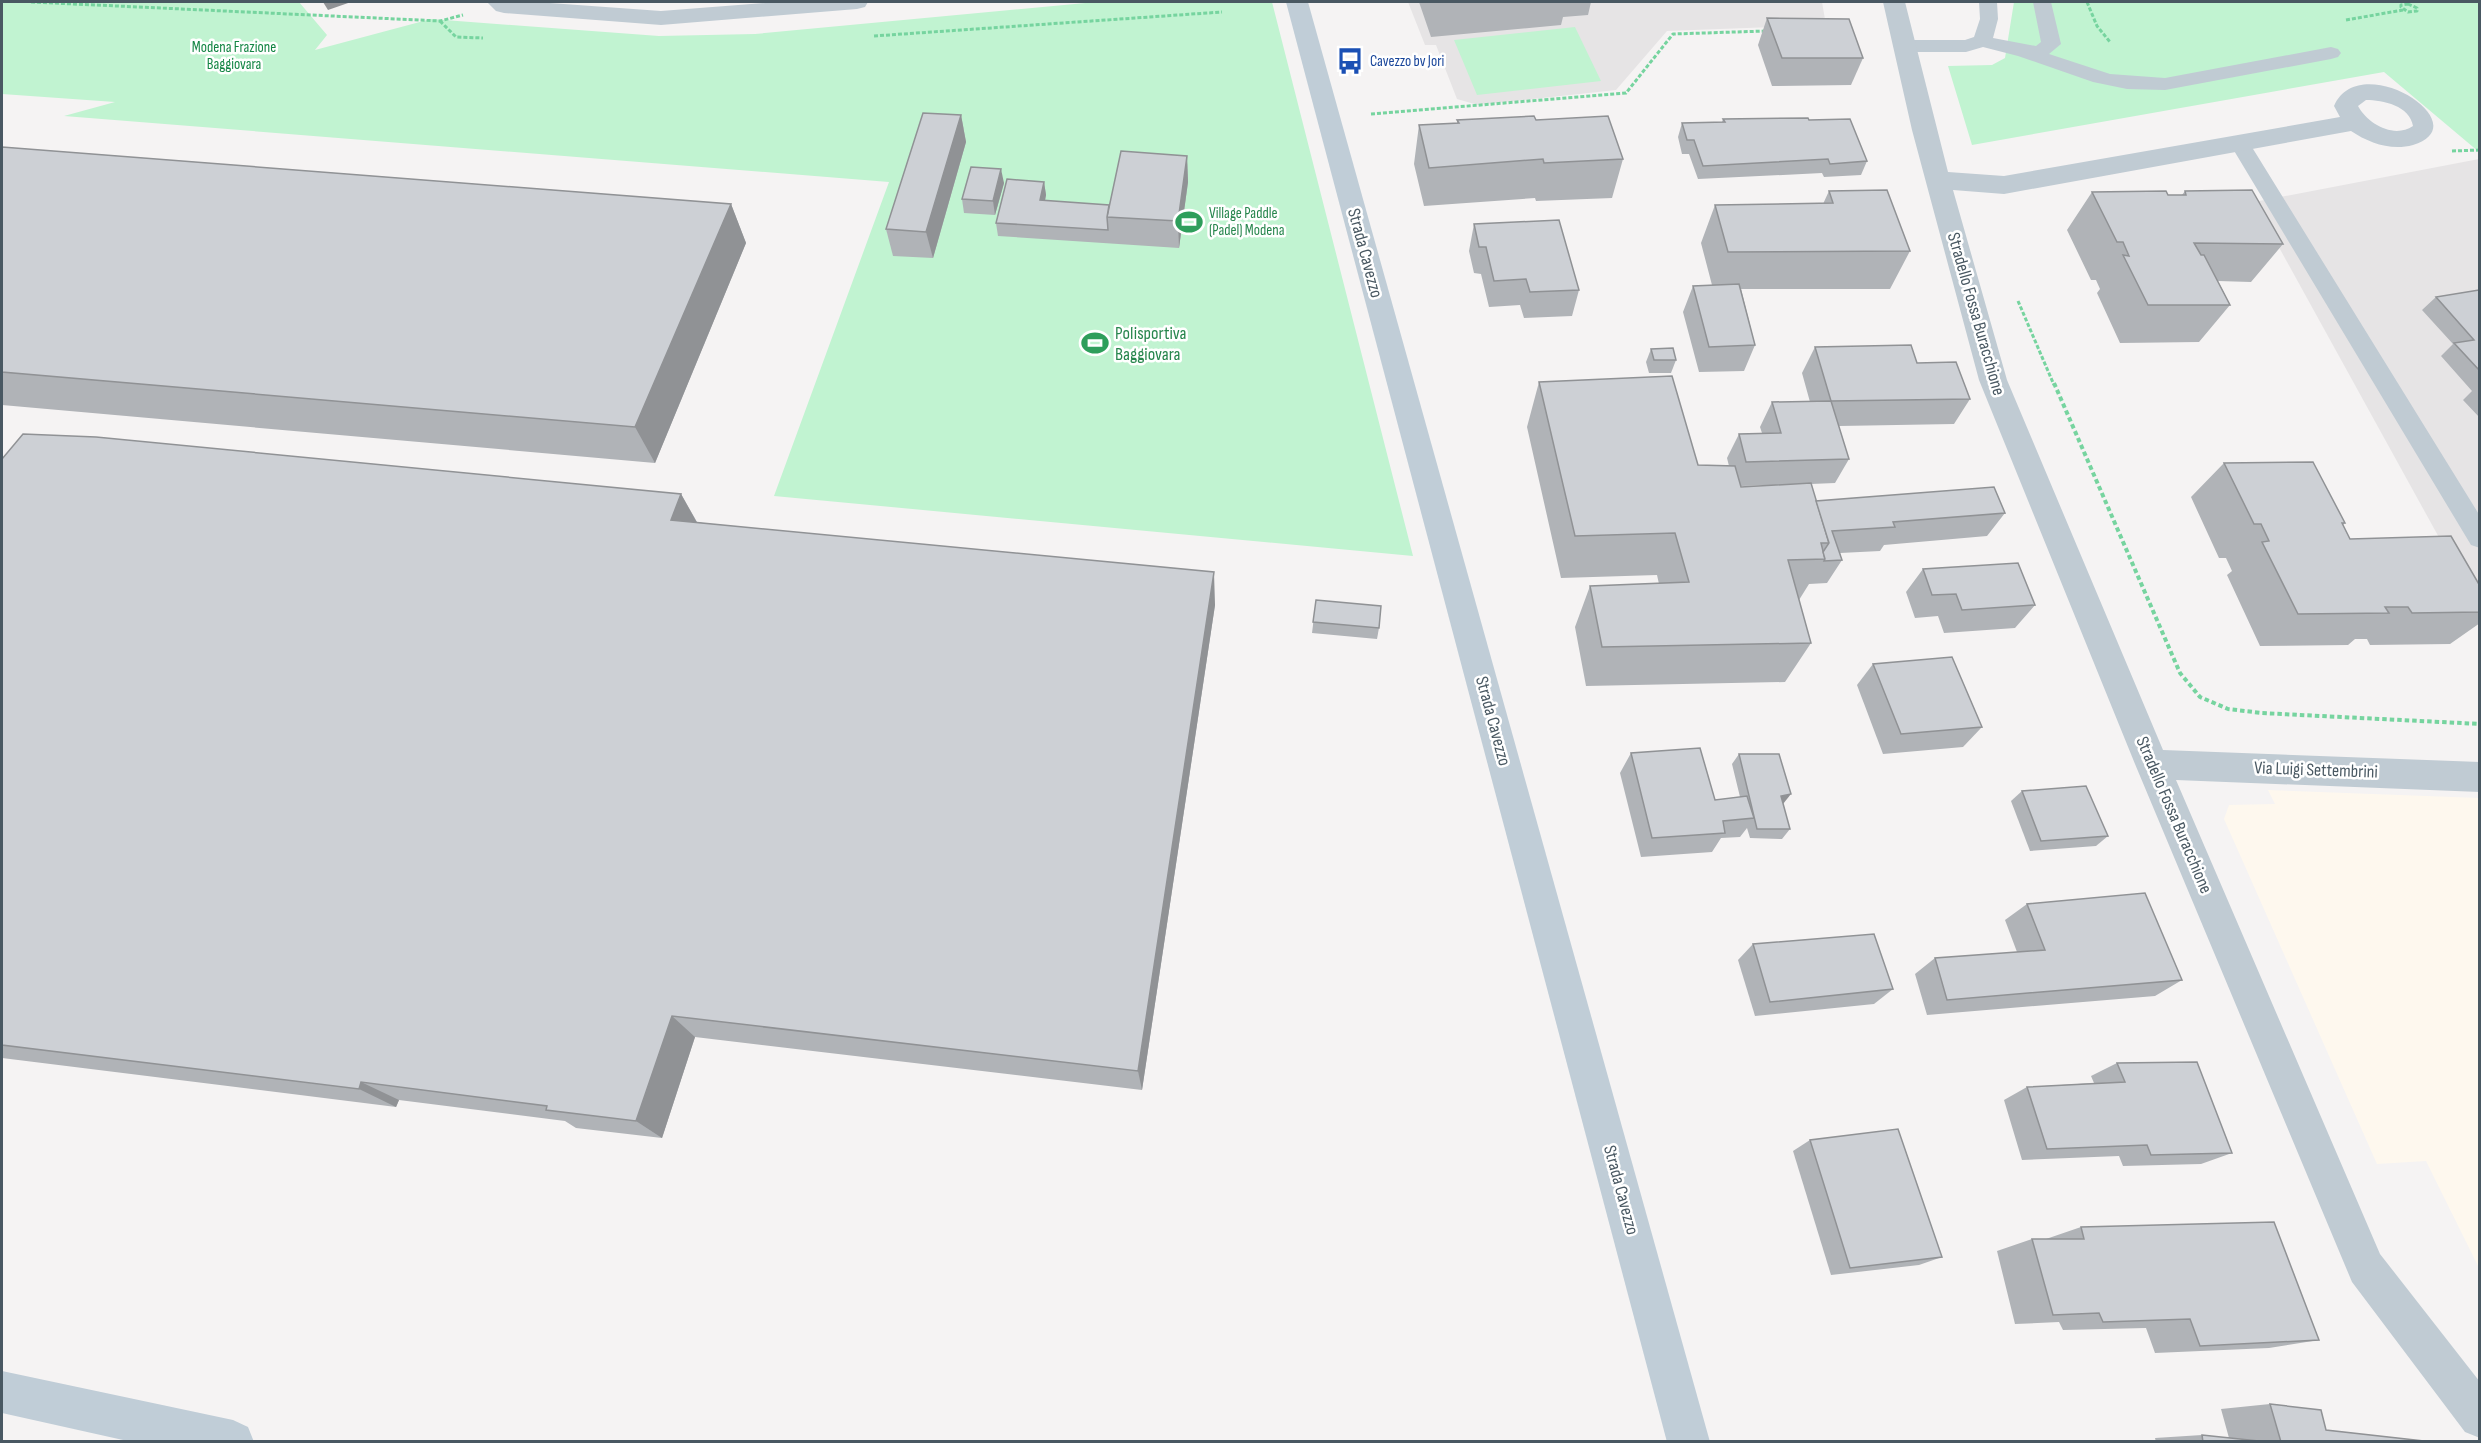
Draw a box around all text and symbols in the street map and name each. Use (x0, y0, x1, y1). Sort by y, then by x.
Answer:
park label: Modena Frazione Baggiovara (192, 38, 276, 74)
bus stop icon: Cavezzo bv Jori (1335, 46, 1365, 76)
place label: Cavezzo bv Jori (1370, 52, 1444, 71)
place label: Village Paddle (Padel) Modena (1209, 204, 1285, 240)
street label: Strada Cavezzo (1343, 206, 1387, 300)
sports icon: Village Paddle (Padel) Modena (1174, 207, 1204, 237)
street label: Stradello Fossa Buracchione (1943, 230, 2009, 398)
place label: Polisportiva Baggiovara (1115, 323, 1186, 365)
sports icon: Polisportiva Baggiovara (1080, 328, 1110, 358)
street label: Strada Cavezzo (1471, 674, 1515, 768)
street label: Stradello Fossa Buracchione (2131, 733, 2217, 897)
street label: Via Luigi Settembrini (2254, 757, 2378, 783)
street label: Strada Cavezzo (1599, 1143, 1643, 1237)

